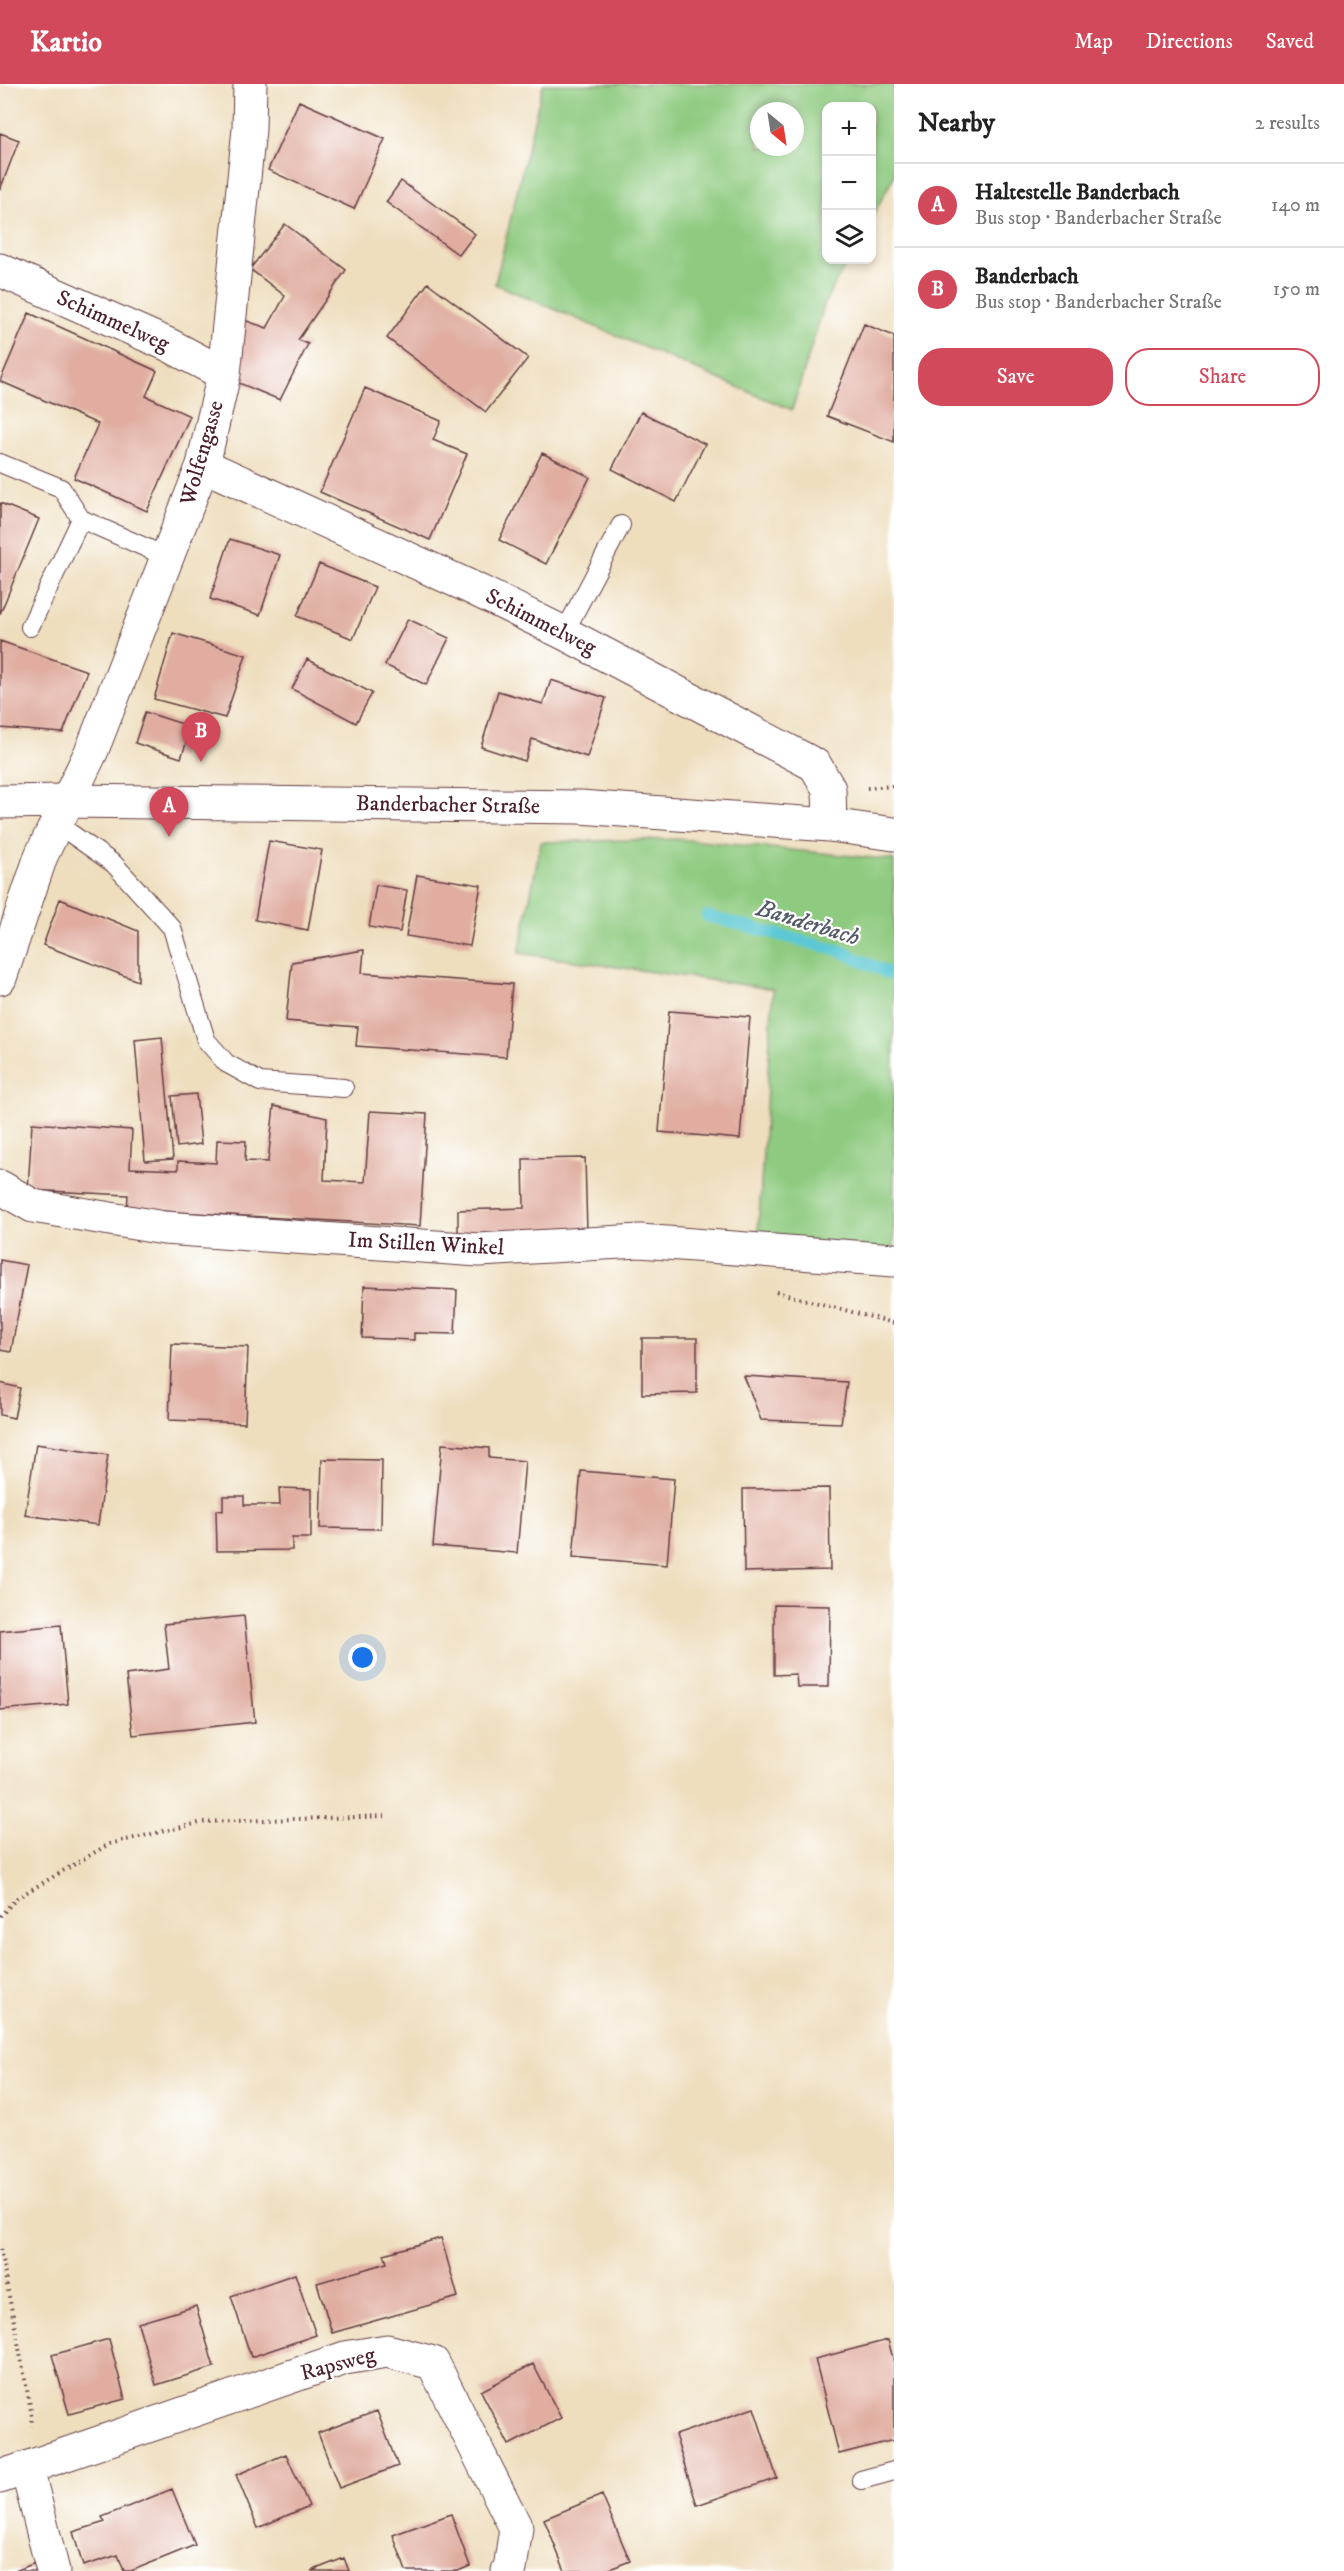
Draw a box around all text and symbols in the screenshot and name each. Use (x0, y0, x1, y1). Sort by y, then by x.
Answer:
text: Kartio (30, 25, 102, 60)
text: Map (1074, 29, 1113, 55)
text: Directions (1146, 29, 1233, 55)
text: Saved (1266, 29, 1314, 55)
north arrow (750, 102, 804, 156)
map controls (822, 102, 876, 264)
button: + (822, 102, 876, 156)
text: Nearby (918, 107, 995, 140)
text: 2 results (1255, 111, 1320, 136)
button: − (822, 156, 876, 210)
text: Haltestelle Banderbach (975, 179, 1180, 206)
text: A (931, 193, 944, 218)
text: 140 m (1271, 193, 1320, 218)
text: Bus stop · Banderbacher Straße (975, 206, 1222, 231)
button: layers (822, 210, 876, 264)
text: Banderbach (975, 263, 1079, 290)
text: B (931, 277, 944, 302)
text: 150 m (1273, 277, 1320, 302)
street label: Schimmelweg (52, 284, 174, 358)
text: Bus stop · Banderbacher Straße (975, 290, 1222, 315)
button: Save (918, 348, 1113, 406)
button: Share (1125, 348, 1320, 406)
street label: Wolfengasse (174, 398, 230, 509)
street label: Schimmelweg (481, 583, 601, 662)
pin: B (182, 712, 220, 762)
pin: A (150, 788, 188, 837)
street label: Banderbacher Straße (356, 790, 540, 820)
water label: Banderbach (752, 893, 863, 953)
street label: Im Stillen Winkel (347, 1226, 505, 1262)
your location (348, 1643, 377, 1672)
street label: Rapsweg (298, 2341, 379, 2387)

